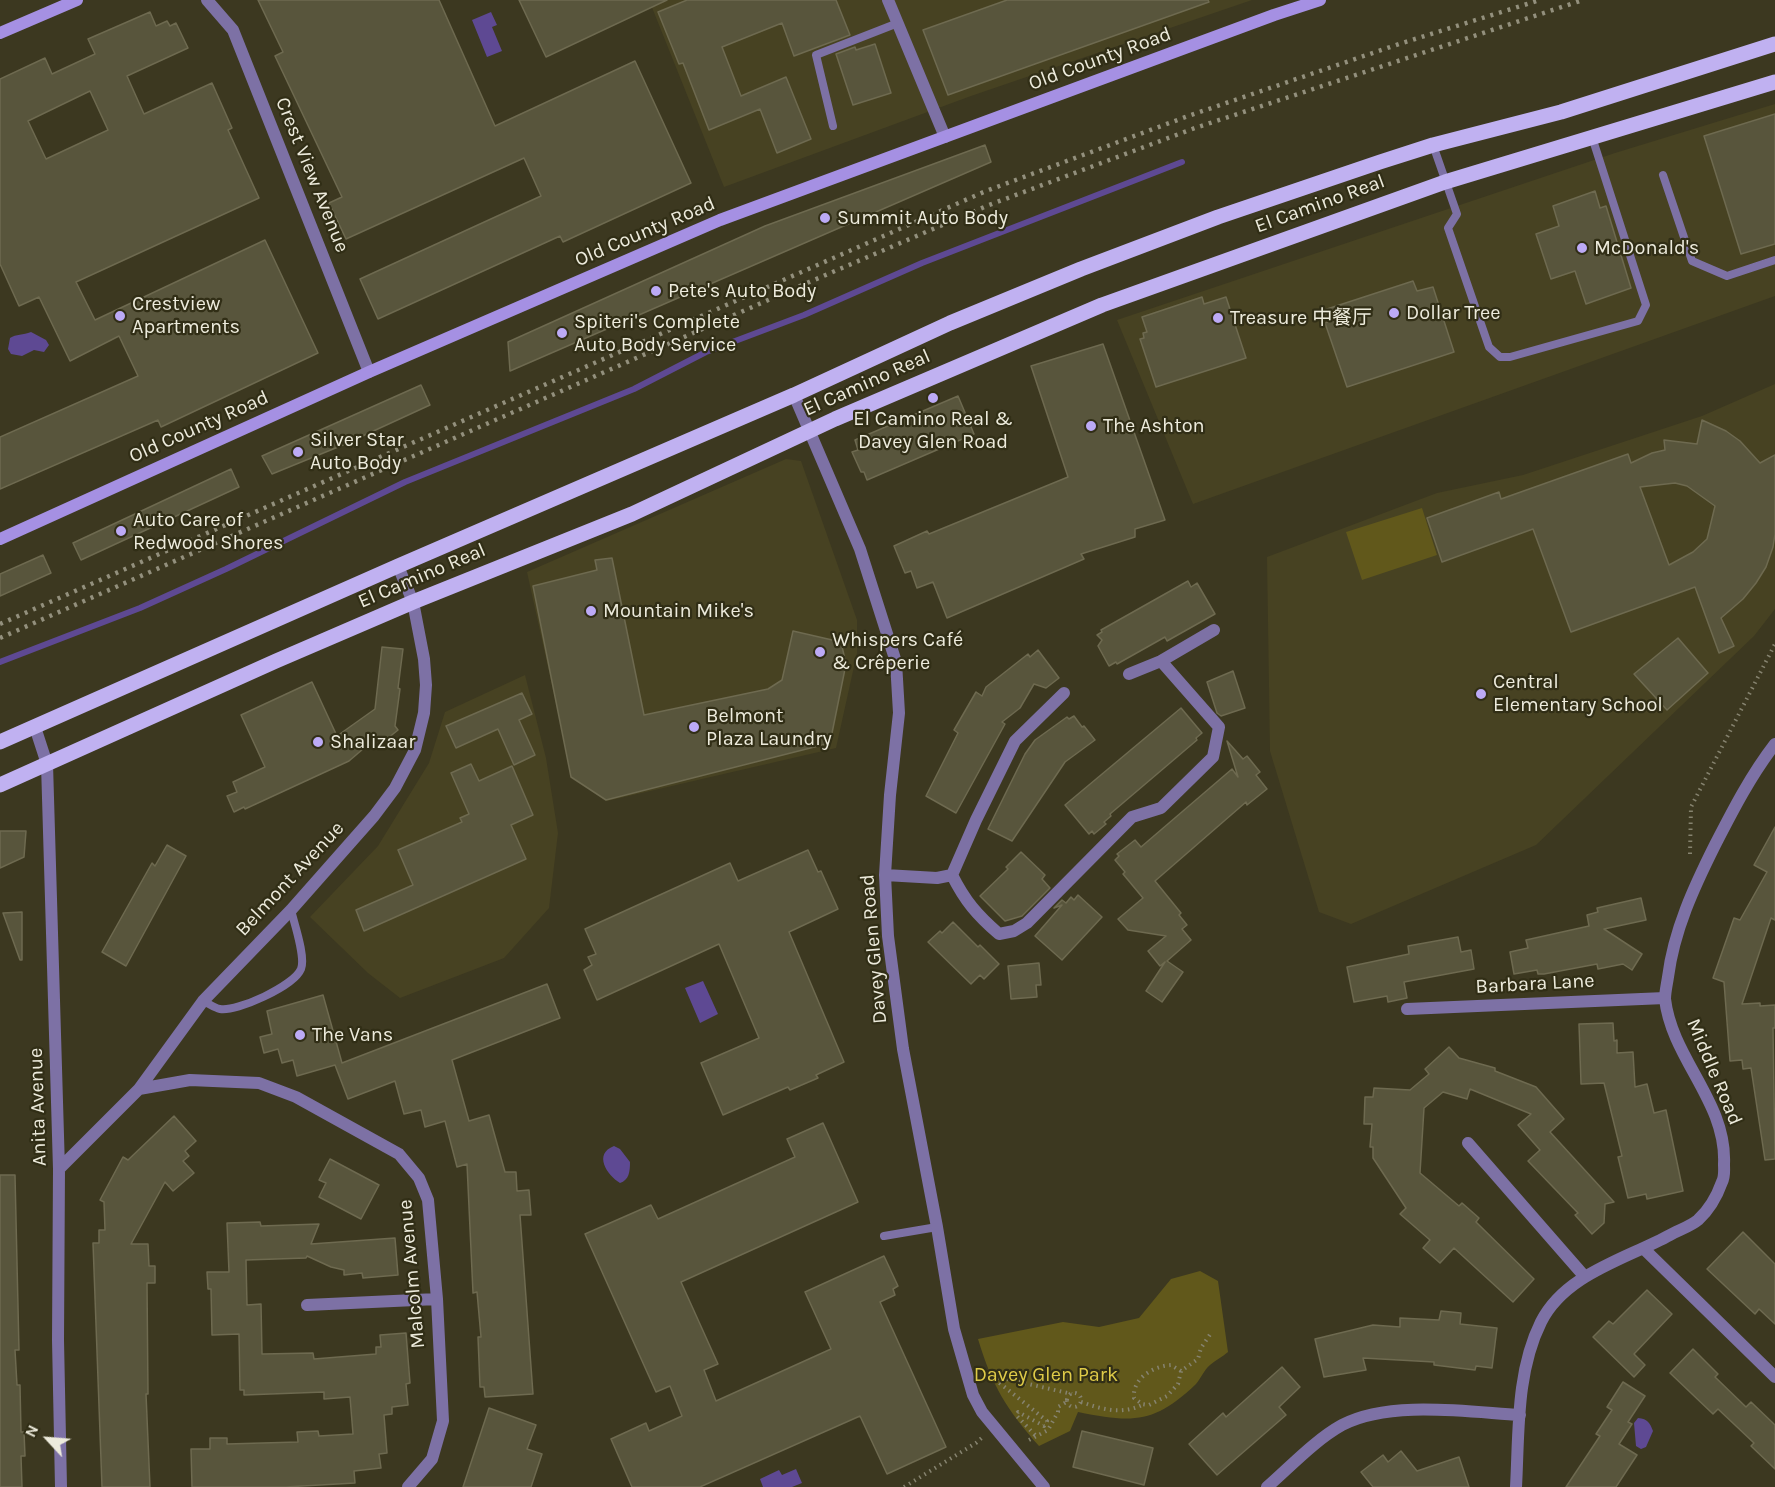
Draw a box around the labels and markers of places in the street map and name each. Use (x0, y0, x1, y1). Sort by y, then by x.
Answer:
place label: Summit Auto Body (837, 206, 1008, 230)
marker: Summit Auto Body (818, 211, 832, 225)
place label: McDonald's (1594, 236, 1699, 260)
marker: McDonald's (1575, 241, 1589, 255)
place label: Pete's Auto Body (668, 279, 816, 303)
marker: Pete's Auto Body (649, 284, 663, 298)
place label: Crestview Apartments (132, 292, 240, 339)
place label: Dollar Tree (1406, 301, 1501, 325)
place label: Treasure 中餐厅 (1230, 306, 1372, 330)
marker: Dollar Tree (1387, 306, 1401, 320)
marker: Crestview Apartments (113, 309, 127, 323)
place label: Spiteri's Complete Auto Body Service (574, 310, 740, 357)
marker: Treasure 中餐厅 (1211, 311, 1225, 325)
marker: Spiteri's Complete Auto Body Service (555, 326, 569, 340)
marker: El Camino Real & Davey Glen Road (926, 391, 940, 405)
place label: El Camino Real & Davey Glen Road (853, 407, 1013, 454)
place label: The Ashton (1103, 414, 1205, 438)
marker: The Ashton (1084, 419, 1098, 433)
place label: Silver Star Auto Body (310, 428, 404, 475)
marker: Silver Star Auto Body (291, 445, 305, 459)
place label: Auto Care of Redwood Shores (133, 508, 283, 555)
marker: Auto Care of Redwood Shores (114, 524, 128, 538)
place label: Mountain Mike's (603, 599, 754, 623)
marker: Mountain Mike's (584, 604, 598, 618)
place label: Whispers Café & Crêperie (832, 628, 963, 675)
marker: Whispers Café & Crêperie (813, 645, 827, 659)
place label: Central Elementary School (1493, 670, 1663, 717)
marker: Central Elementary School (1474, 687, 1488, 701)
place label: Belmont Plaza Laundry (706, 704, 832, 751)
marker: Belmont Plaza Laundry (687, 720, 701, 734)
place label: Shalizaar (330, 730, 415, 754)
marker: Shalizaar (311, 735, 325, 749)
place label: The Vans (312, 1023, 393, 1047)
marker: The Vans (293, 1028, 307, 1042)

